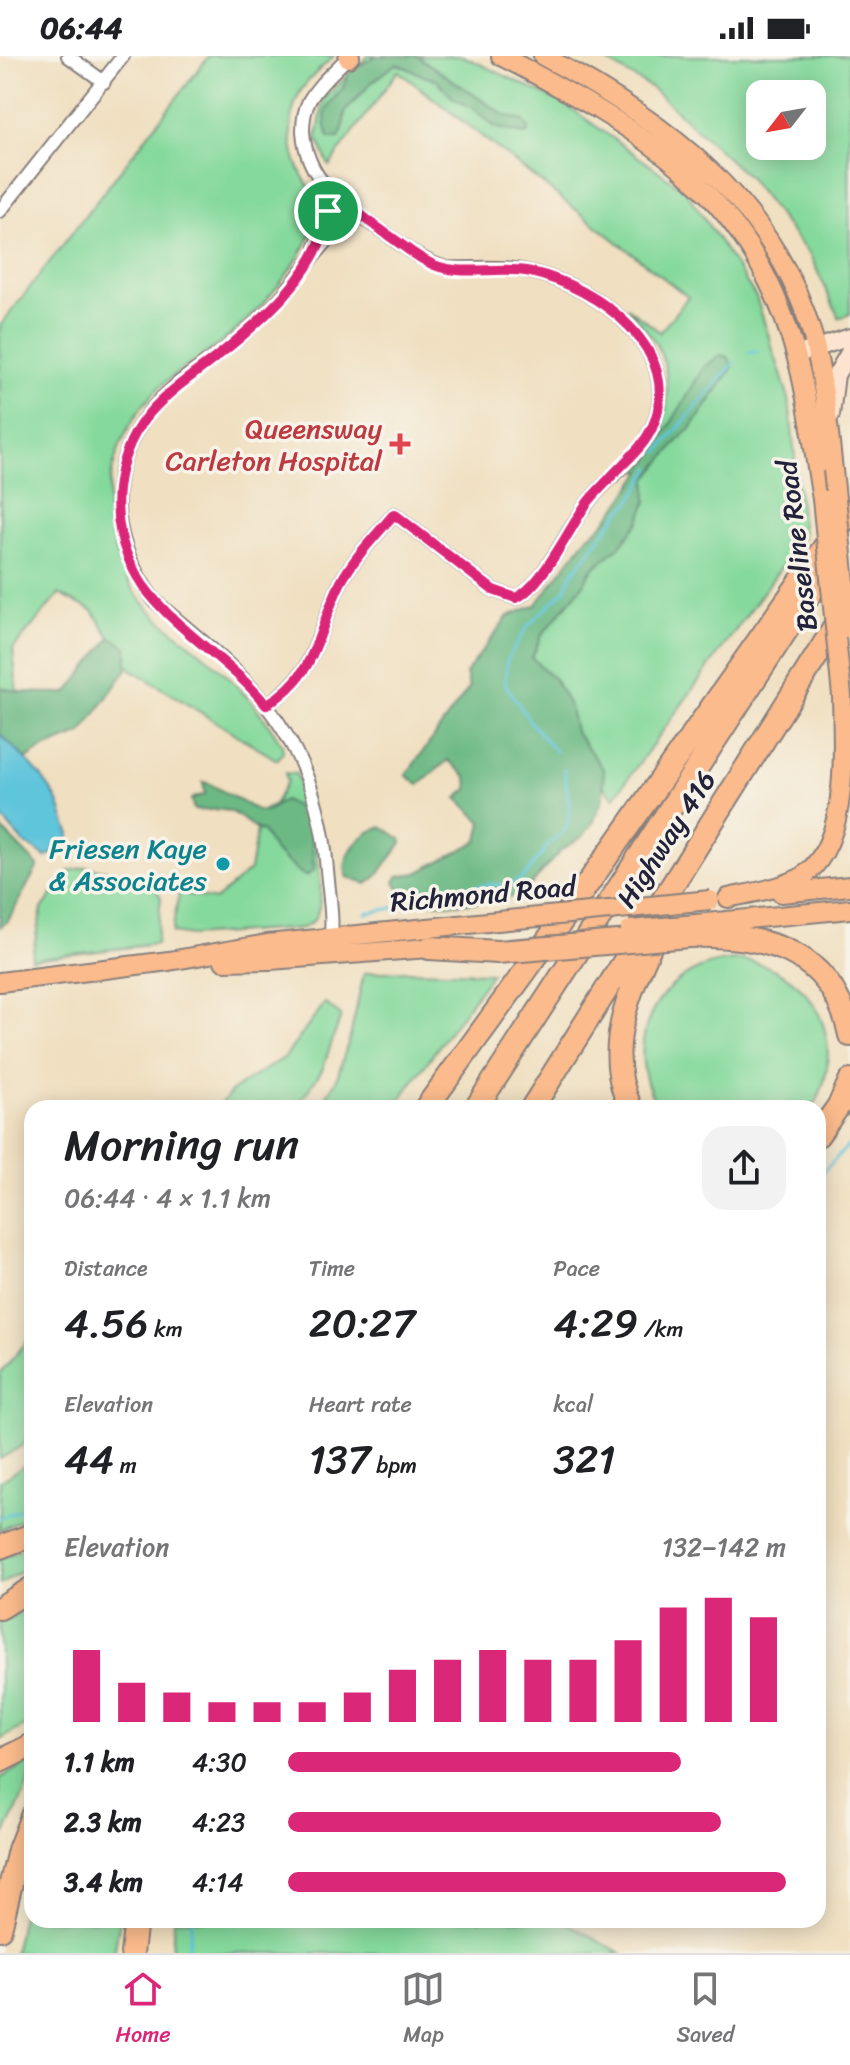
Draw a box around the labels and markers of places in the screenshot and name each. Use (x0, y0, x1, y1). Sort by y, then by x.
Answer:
pin (294, 177, 362, 245)
place label: Queensway Carleton Hospital (165, 404, 383, 485)
marker: Queensway Carleton Hospital (389, 433, 411, 455)
place label: Friesen Kaye & Associates (48, 824, 207, 905)
marker: Friesen Kaye & Associates (214, 855, 232, 873)

